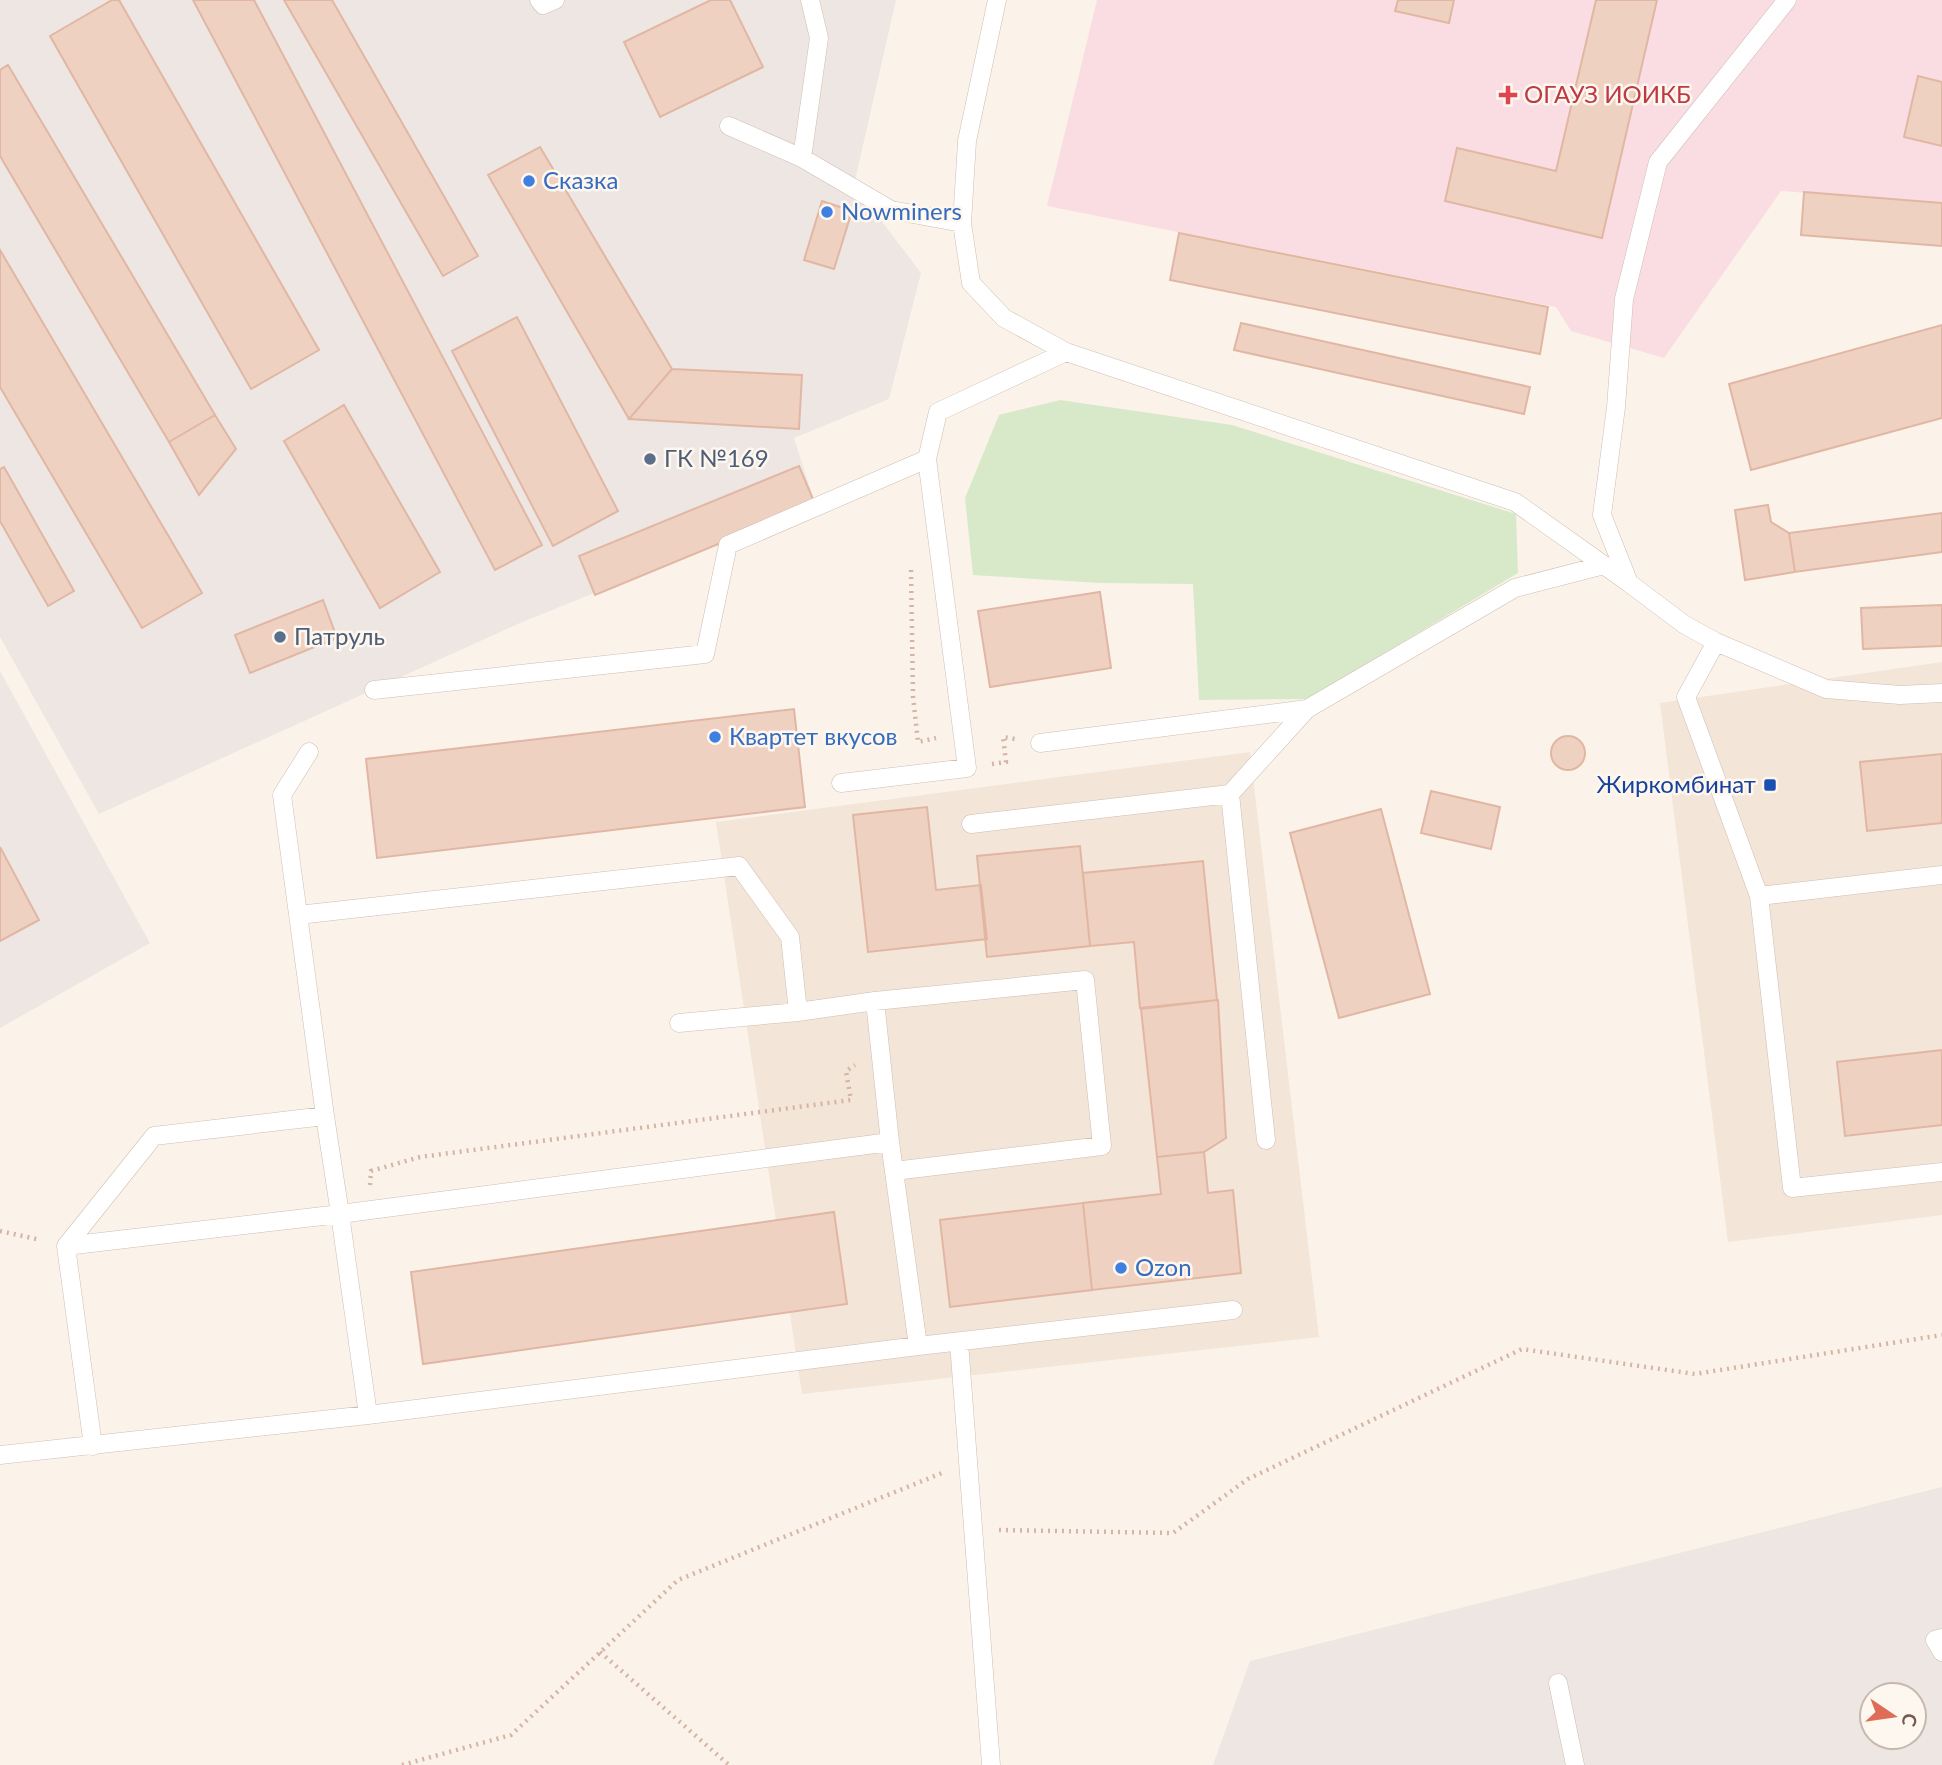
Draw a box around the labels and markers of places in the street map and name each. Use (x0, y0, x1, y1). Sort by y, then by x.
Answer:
place label: ОГАУЗ ИОИКБ (1524, 79, 1691, 108)
marker: ОГАУЗ ИОИКБ (1498, 85, 1518, 105)
place label: Сказка (543, 165, 618, 194)
marker: Сказка (521, 173, 537, 189)
place label: Nowminers (841, 196, 962, 225)
marker: Nowminers (819, 204, 835, 220)
place label: ГК №169 (664, 443, 769, 472)
marker: ГК №169 (642, 451, 658, 467)
place label: Патруль (294, 621, 385, 650)
marker: Патруль (272, 629, 288, 645)
place label: Квартет вкусов (729, 721, 897, 750)
marker: Квартет вкусов (707, 729, 723, 745)
place label: Жиркомбинат (1596, 769, 1756, 798)
marker: Жиркомбинат (1762, 777, 1778, 793)
place label: Ozon (1135, 1252, 1192, 1281)
marker: Ozon (1113, 1260, 1129, 1276)

